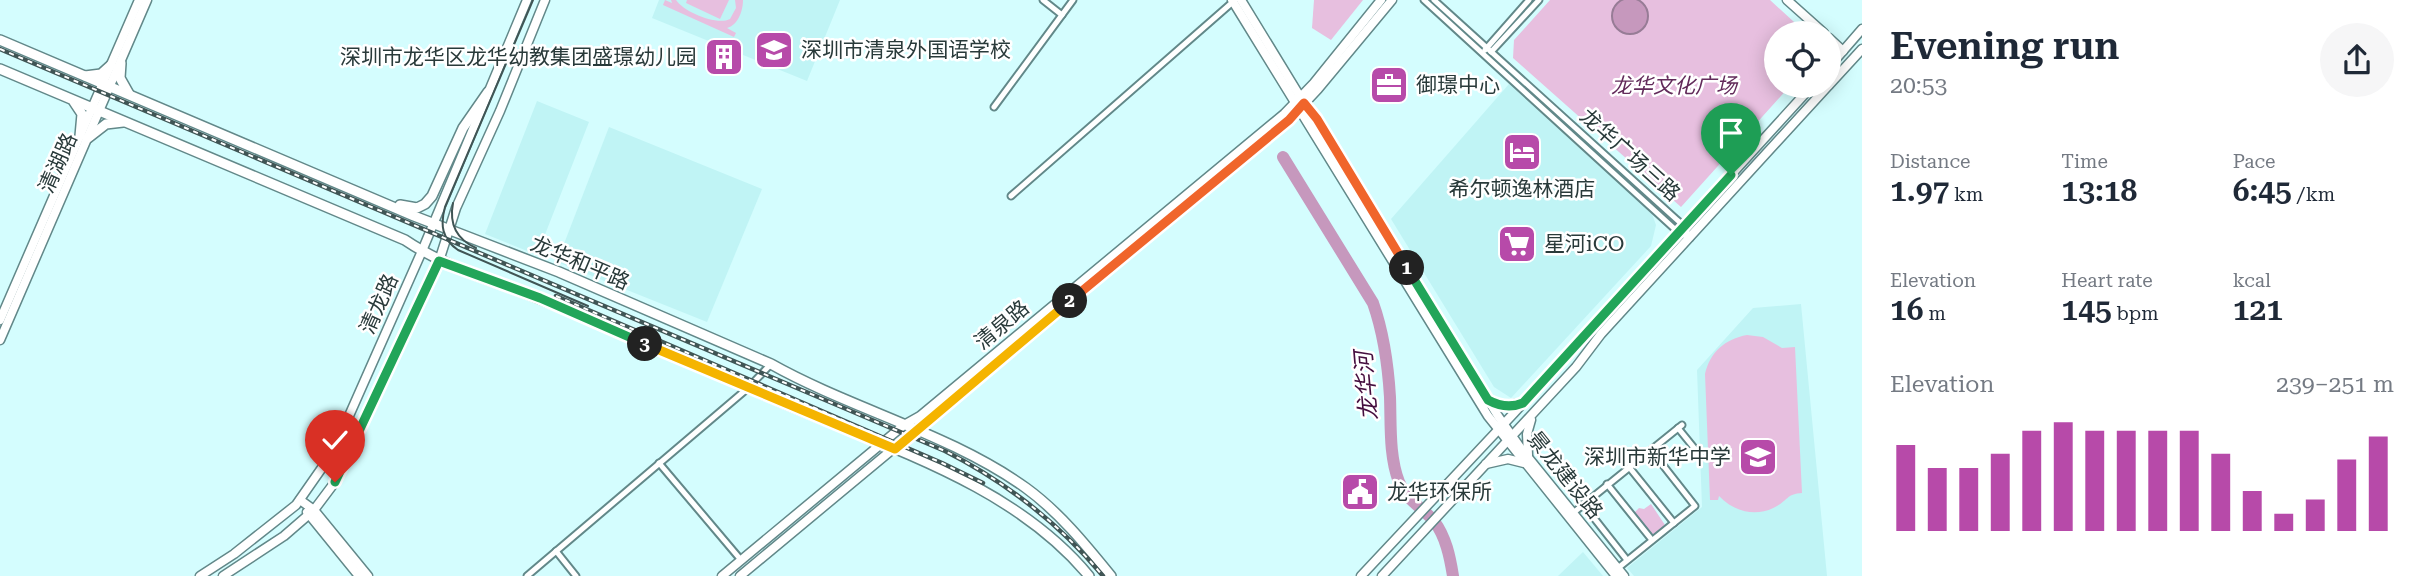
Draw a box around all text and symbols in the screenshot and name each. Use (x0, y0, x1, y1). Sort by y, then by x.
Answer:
map controls (1764, 21, 1841, 98)
button: locate (1764, 21, 1841, 98)
button: share (2320, 23, 2394, 97)
text: Evening run (1890, 24, 2119, 68)
school or university icon: 深圳市清泉外国语学校 (753, 29, 795, 71)
building icon: 深圳市龙华区龙华幼教集团盛璟幼儿园 (703, 36, 745, 78)
place label: 深圳市清泉外国语学校 (801, 38, 1011, 62)
place label: 深圳市龙华区龙华幼教集团盛璟幼儿园 (340, 45, 697, 69)
office icon: 御璟中心 (1368, 64, 1410, 106)
text: 20:53 (1890, 72, 1947, 99)
place label: 御璟中心 (1416, 73, 1500, 97)
park label: 龙华文化广场 (1611, 74, 1739, 98)
pin (1701, 103, 1761, 175)
street label: 龙华广场三路 (1575, 104, 1685, 206)
icon: arrive (1712, 114, 1750, 152)
street label: 清湖路 (34, 129, 82, 197)
hotel icon: 希尔顿逸林酒店 (1501, 131, 1543, 173)
text: Distance (1890, 150, 1970, 173)
text: Time (2061, 150, 2108, 173)
text: Pace (2233, 150, 2276, 173)
text: 1.97 (1890, 173, 1949, 208)
text: 13:18 (2061, 173, 2137, 208)
text: 6:45 (2233, 173, 2292, 208)
place label: 希尔顿逸林酒店 (1449, 177, 1596, 201)
text: km (1949, 183, 1983, 206)
text: /km (2292, 183, 2335, 206)
supermarket icon: 星河iCO (1496, 223, 1538, 265)
street label: 龙华和平路 (527, 231, 633, 295)
place label: 星河iCO (1544, 232, 1624, 256)
pin: 1 (1390, 250, 1424, 286)
text: 1 (1401, 256, 1412, 279)
text: Elevation (1890, 269, 1976, 292)
text: Heart rate (2061, 269, 2153, 292)
text: kcal (2233, 269, 2271, 292)
street label: 清龙路 (355, 270, 403, 338)
pin: 2 (1052, 284, 1088, 318)
text: 2 (1064, 289, 1075, 312)
text: 16 (1890, 292, 1924, 327)
text: 145 (2061, 292, 2112, 327)
text: 121 (2233, 292, 2283, 327)
street label: 清泉路 (970, 296, 1034, 354)
text: m (1924, 302, 1946, 325)
text: bpm (2112, 302, 2159, 325)
pin: 3 (628, 326, 662, 362)
text: 3 (639, 332, 650, 355)
water label: 龙华河 (1350, 346, 1383, 422)
text: Elevation (1890, 371, 1994, 398)
text: 239–251 m (2276, 371, 2394, 398)
pin (305, 410, 365, 482)
icon: check (316, 421, 354, 459)
street label: 景龙建设路 (1523, 427, 1607, 523)
school or university icon: 深圳市新华中学 (1737, 436, 1779, 478)
place label: 深圳市新华中学 (1584, 445, 1731, 469)
public building icon: 龙华环保所 (1339, 471, 1381, 513)
place label: 龙华环保所 (1387, 480, 1492, 504)

